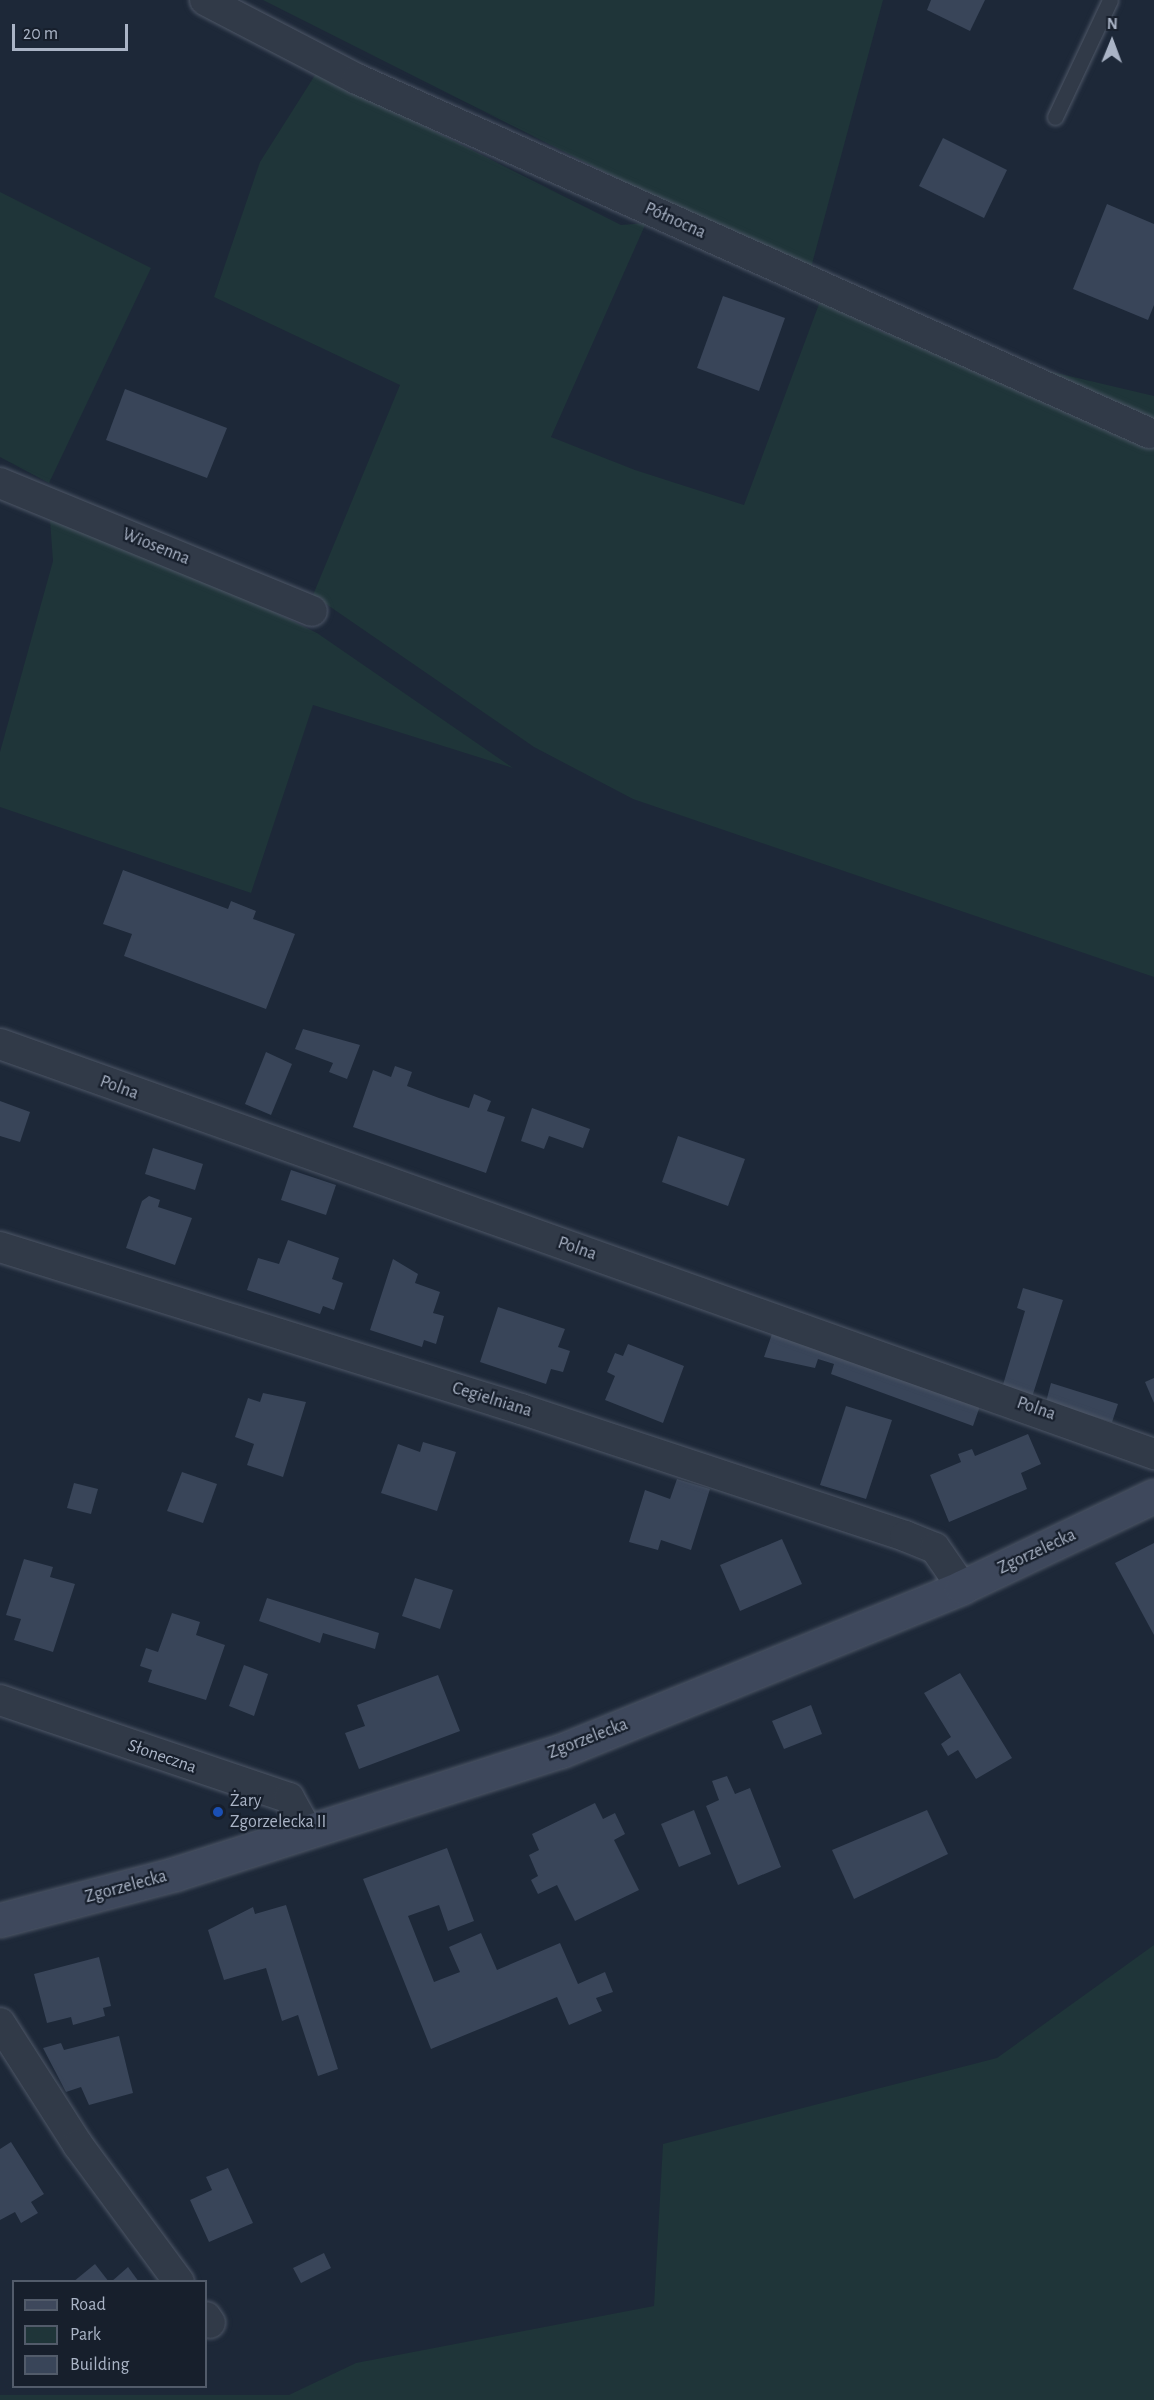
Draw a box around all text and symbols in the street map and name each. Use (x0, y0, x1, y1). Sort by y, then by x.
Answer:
scale bar (15, 12, 130, 50)
north arrow (1082, 12, 1142, 72)
text: N (1107, 16, 1118, 32)
text: 20 m (23, 25, 58, 43)
street label: Północna (641, 198, 709, 244)
street label: Wiosenna (119, 524, 193, 570)
street label: Polna (97, 1071, 141, 1105)
street label: Polna (555, 1232, 599, 1266)
street label: Cegielniana (449, 1378, 535, 1422)
street label: Polna (1014, 1392, 1058, 1426)
street label: Zgorzelecka (994, 1525, 1080, 1579)
street label: Zgorzelecka (545, 1714, 631, 1764)
street label: Słoneczna (125, 1735, 199, 1779)
place label: Żary Zgorzelecka II (230, 1791, 326, 1834)
marker: Żary Zgorzelecka II (211, 1805, 225, 1819)
street label: Zgorzelecka (83, 1866, 169, 1908)
legend (12, 2280, 207, 2388)
text: Road (70, 2296, 106, 2314)
text: Park (70, 2326, 101, 2344)
text: Building (70, 2356, 129, 2374)

